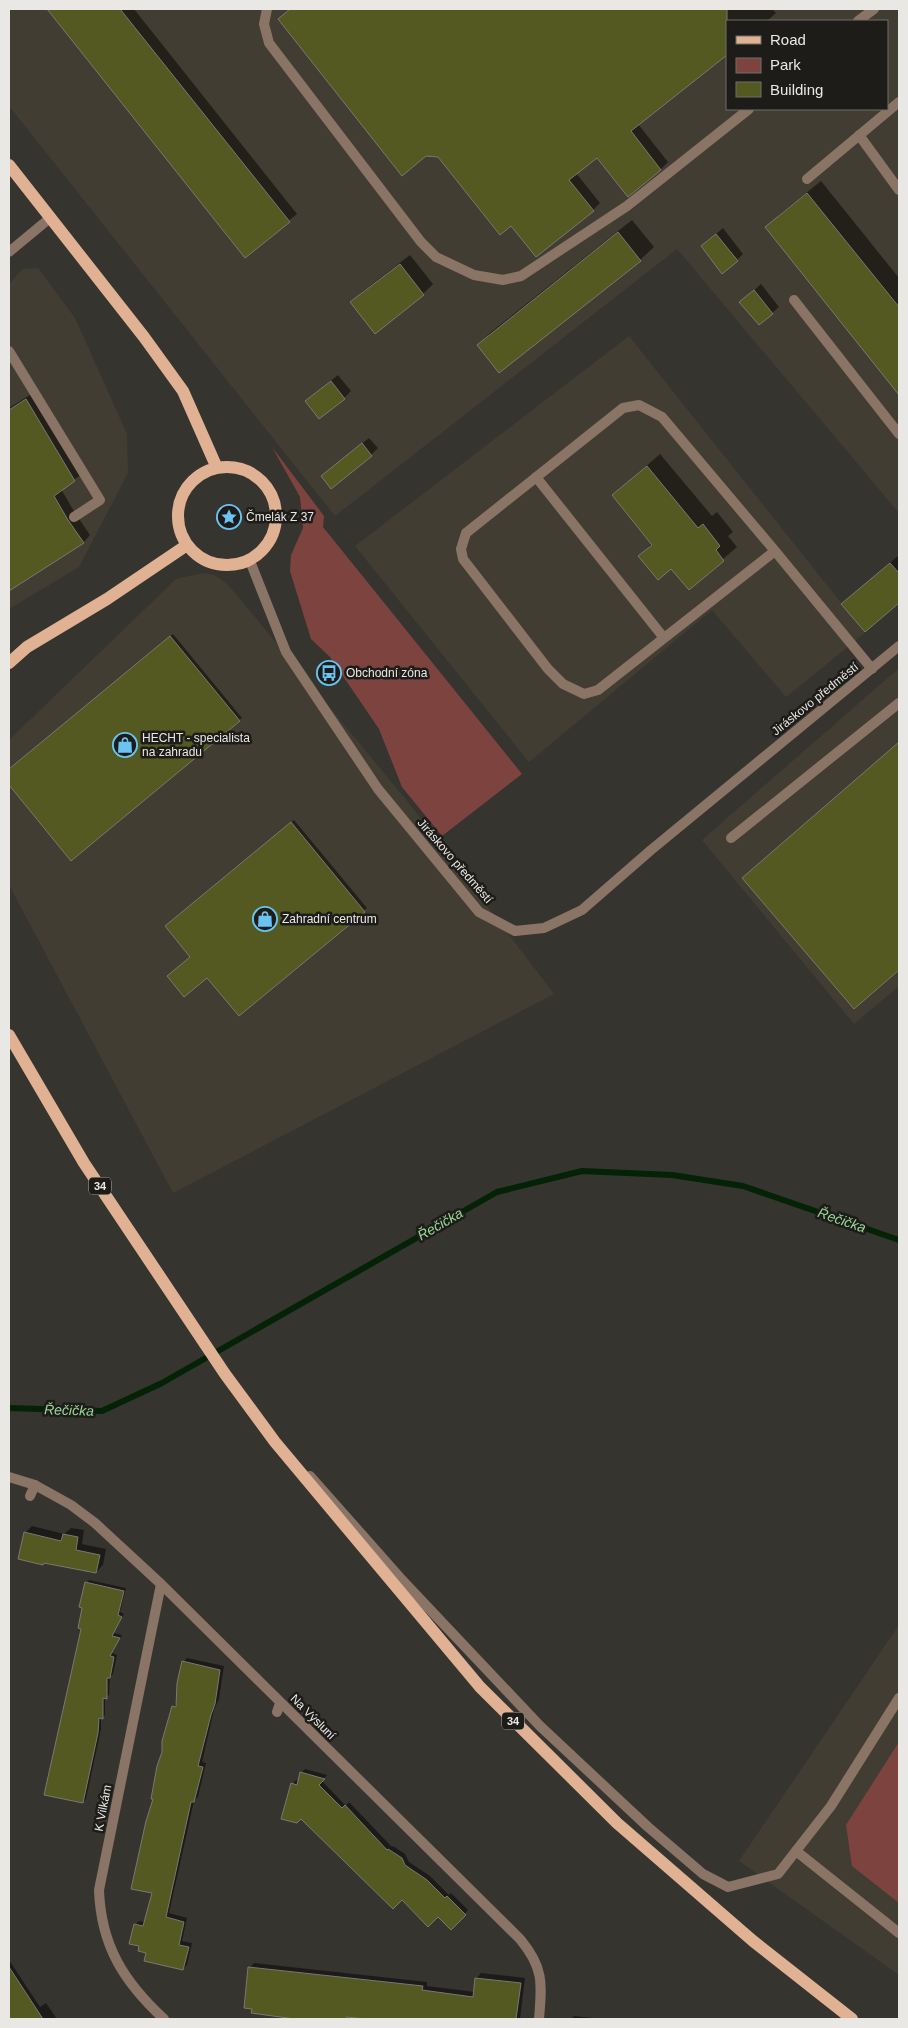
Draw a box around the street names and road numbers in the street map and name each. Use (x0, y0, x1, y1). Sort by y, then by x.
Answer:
street label: Jiráskovo předměstí (769, 659, 862, 738)
street label: Jiráskovo předměstí (414, 816, 496, 907)
road number: 34 (89, 1178, 111, 1194)
street label: Na Výsluní (288, 1692, 339, 1743)
road number: 34 (502, 1712, 524, 1730)
street label: K Vilkám (92, 1784, 114, 1832)

